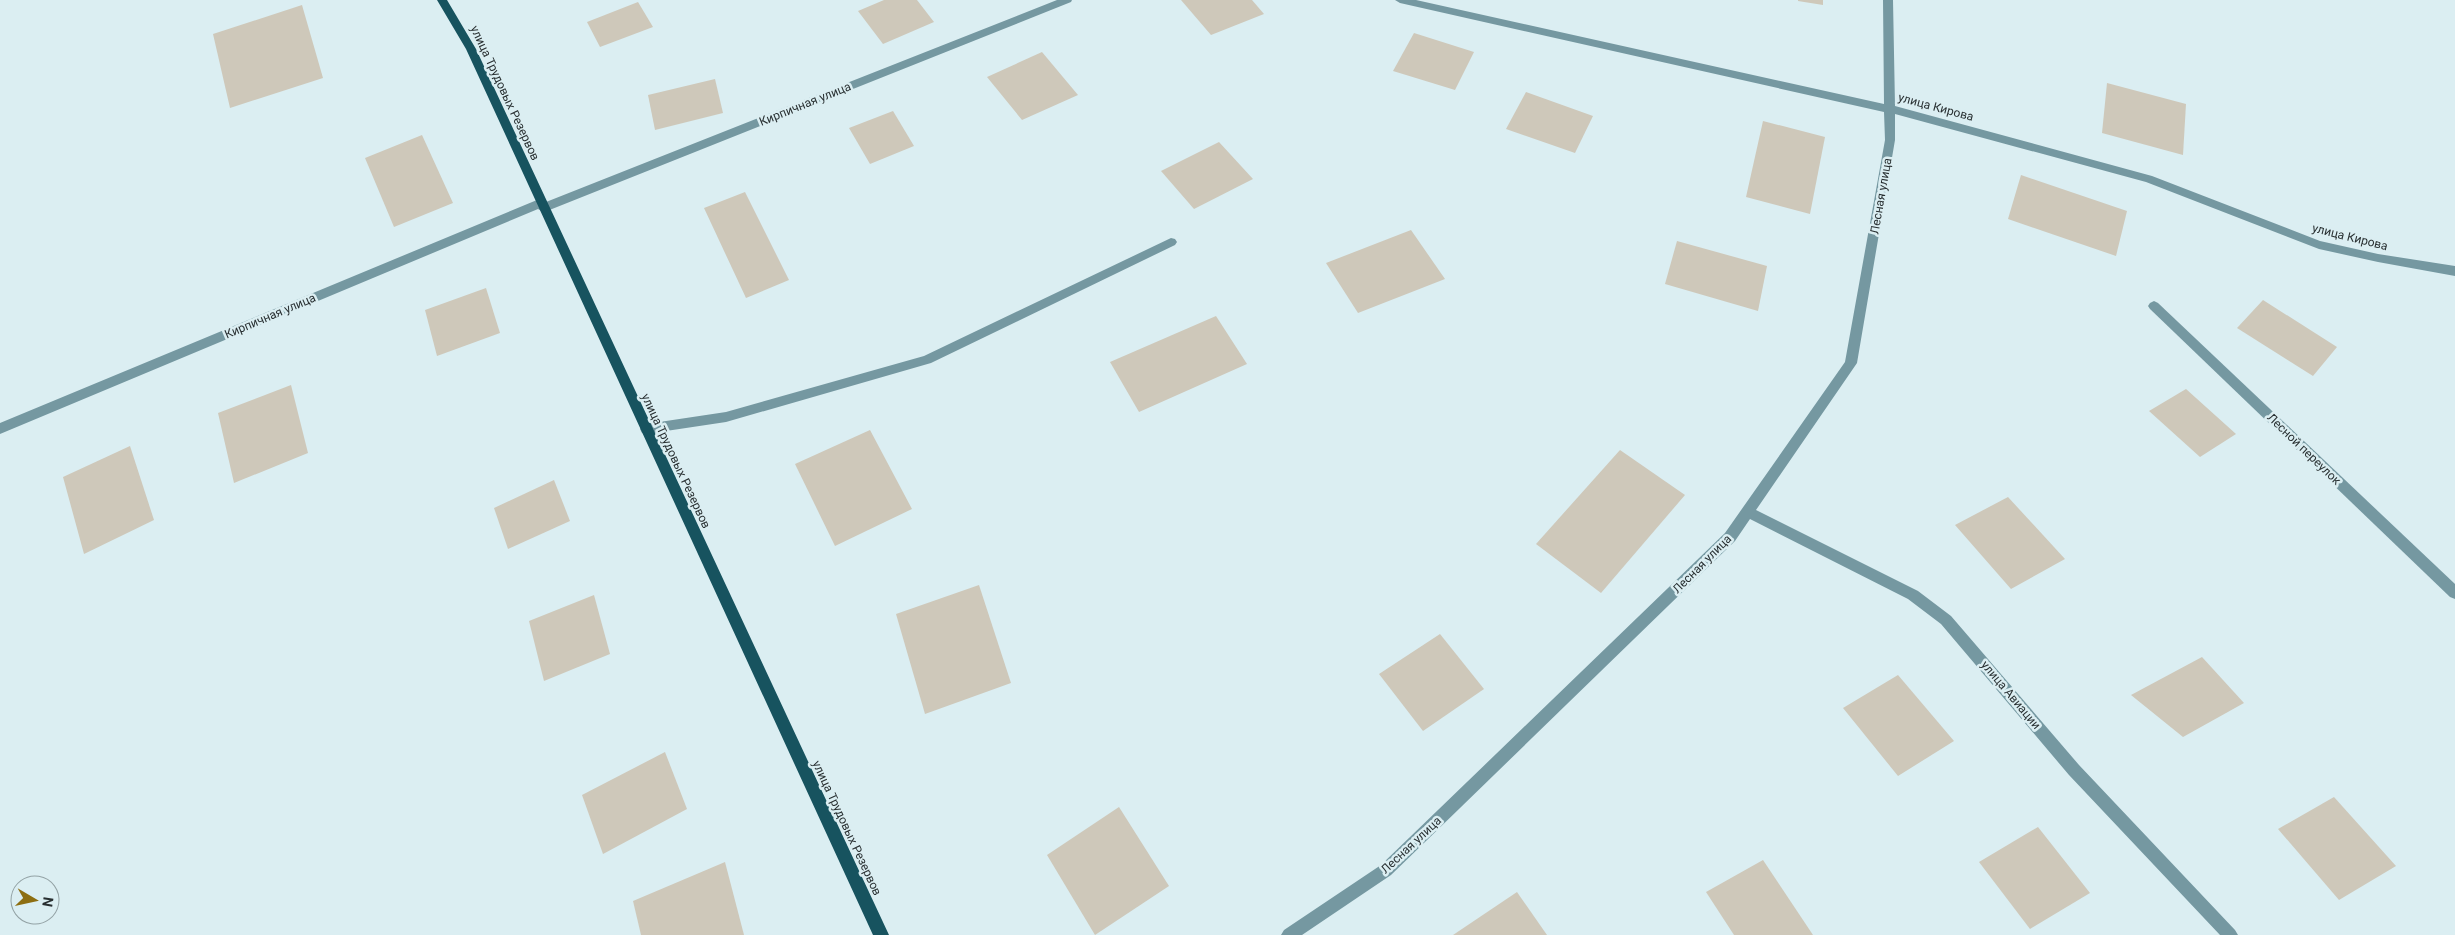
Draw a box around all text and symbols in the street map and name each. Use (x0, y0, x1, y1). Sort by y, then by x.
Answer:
street label: улица Трудовых Резервов (468, 23, 542, 163)
street label: Кирпичная улица (757, 79, 853, 129)
street label: улица Кирова (1897, 90, 1975, 124)
street label: Лесная улица (1867, 157, 1895, 235)
street label: улица Кирова (2311, 221, 2389, 253)
street label: Кирпичная улица (222, 290, 318, 342)
street label: улица Трудовых Резервов (639, 391, 713, 531)
street label: Лесной переулок (2264, 410, 2344, 488)
street label: Лесная улица (1670, 532, 1734, 596)
street label: улица Авиации (1978, 658, 2044, 732)
street label: улица Трудовых Резервов (810, 758, 884, 898)
street label: Лесная улица (1378, 814, 1444, 876)
north arrow (10, 875, 60, 925)
text: N (39, 896, 57, 908)

